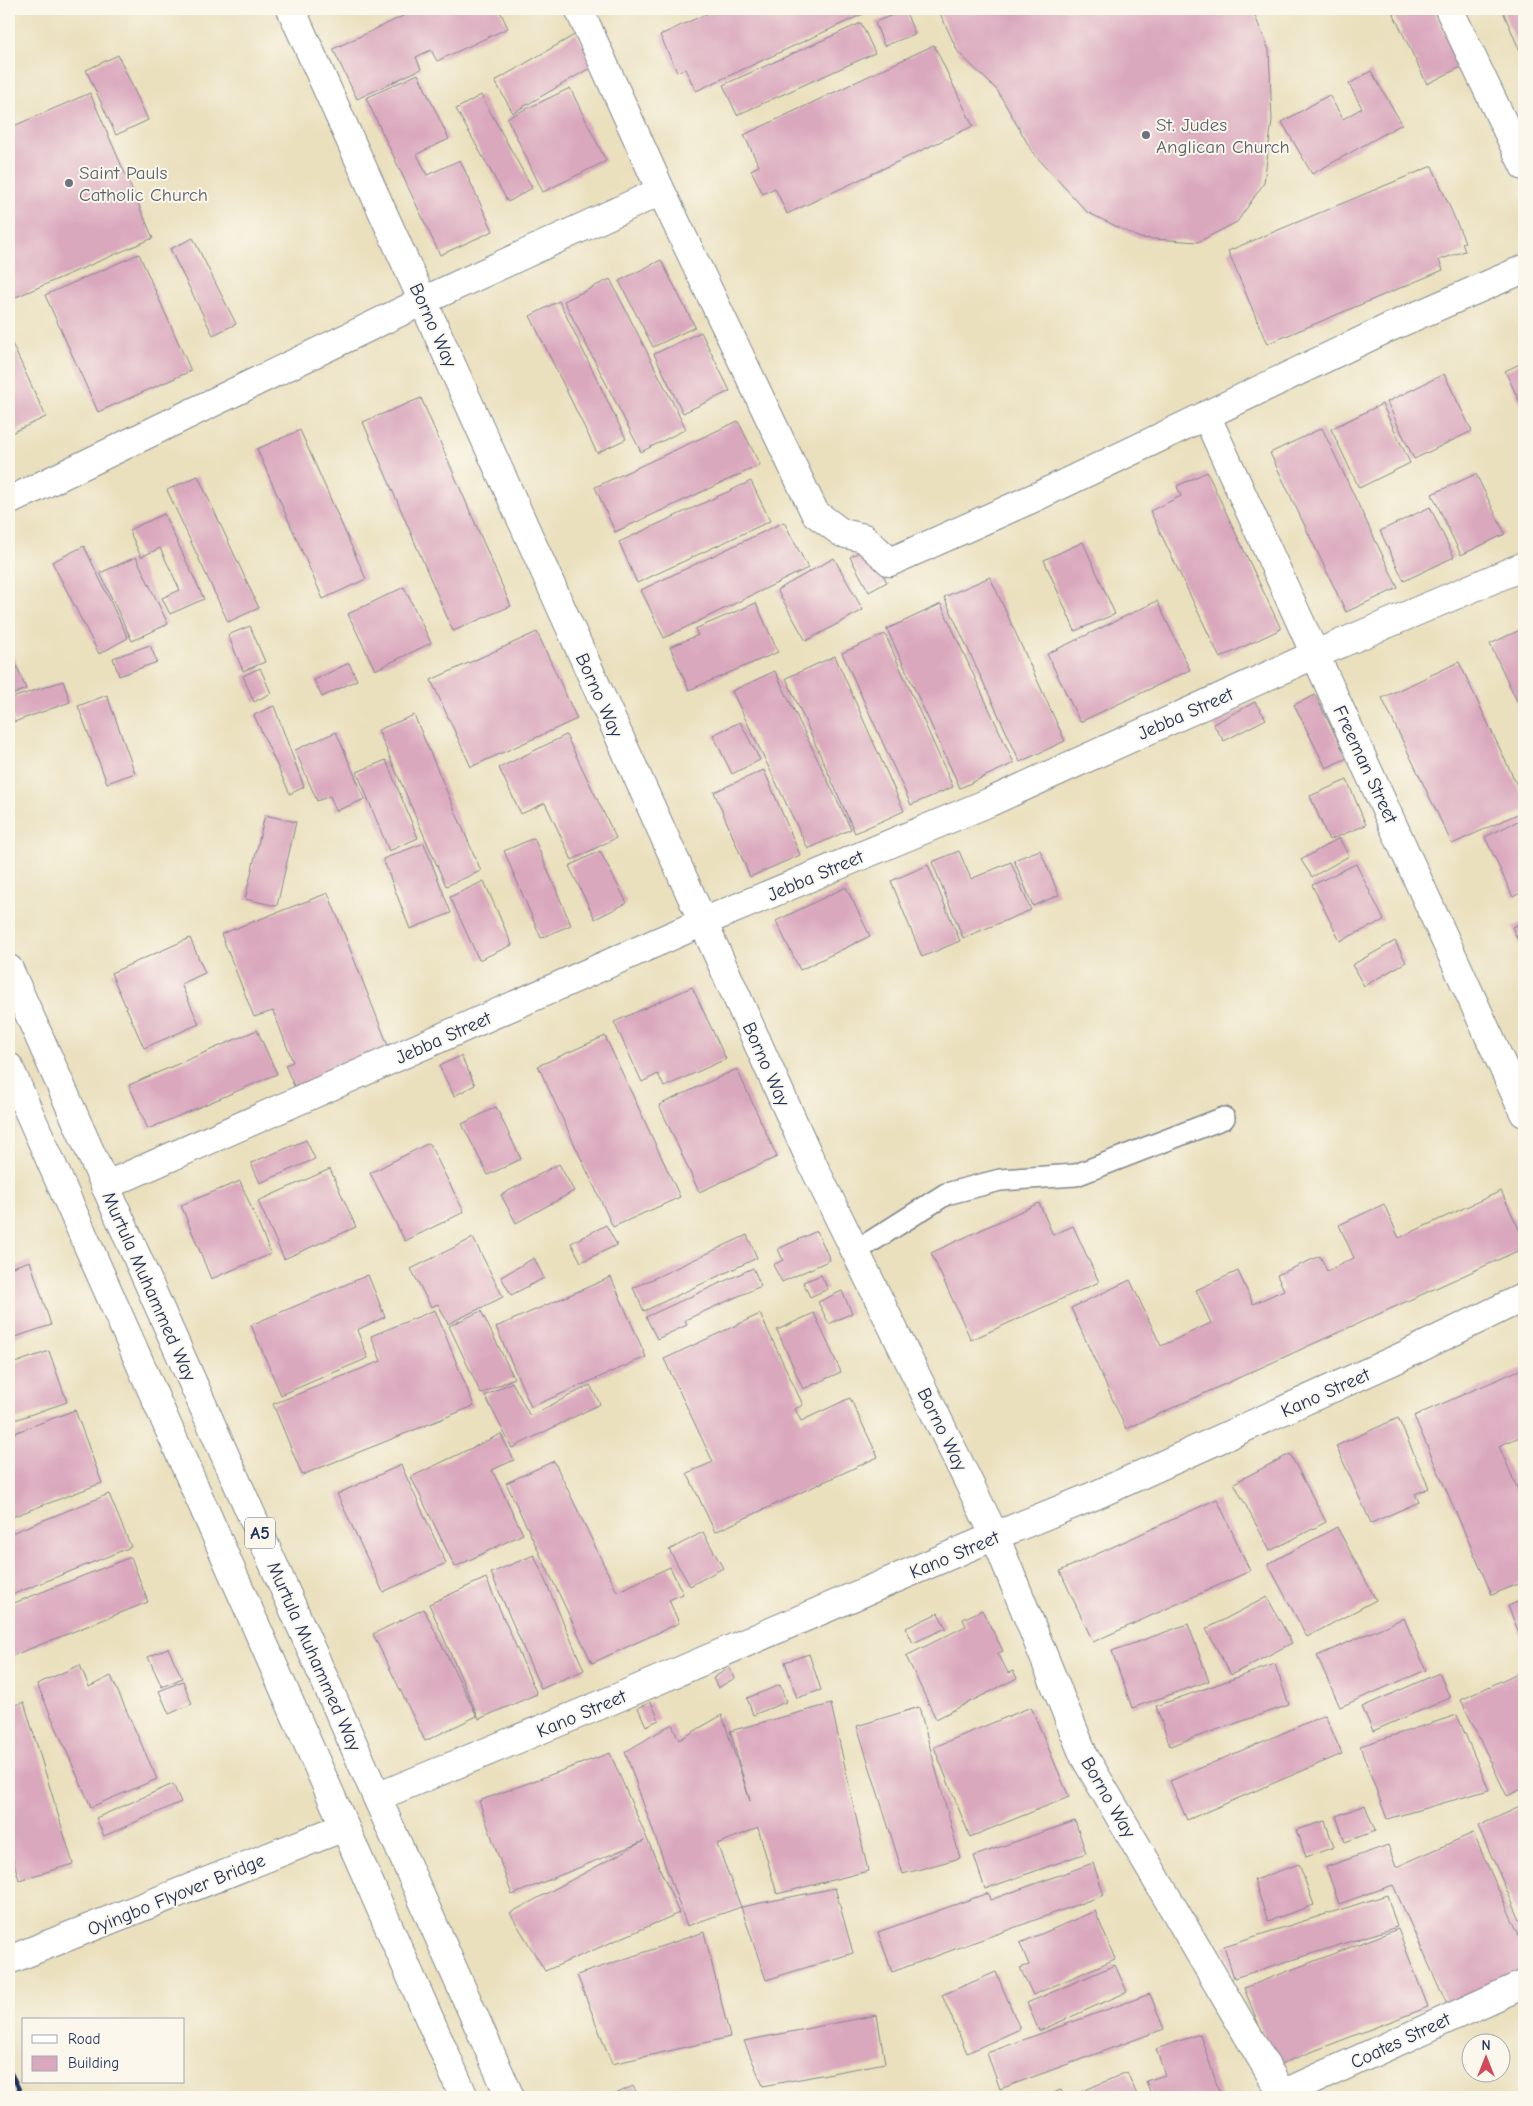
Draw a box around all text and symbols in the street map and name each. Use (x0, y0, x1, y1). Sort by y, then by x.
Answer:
place label: St. Judes Anglican Church (1156, 114, 1290, 158)
marker: St. Judes Anglican Church (1140, 129, 1152, 141)
place label: Saint Pauls Catholic Church (79, 162, 208, 206)
marker: Saint Pauls Catholic Church (63, 177, 75, 189)
street label: Borno Way (405, 280, 462, 371)
street label: Borno Way (571, 650, 628, 741)
street label: Jebba Street (1134, 683, 1237, 745)
street label: Freeman Street (1328, 702, 1402, 827)
street label: Jebba Street (764, 846, 867, 906)
street label: Jebba Street (392, 1007, 495, 1069)
street label: Borno Way (738, 1019, 795, 1110)
street label: Murtula Muhammed Way (97, 1188, 201, 1385)
street label: Kano Street (1278, 1363, 1374, 1422)
street label: Borno Way (913, 1384, 972, 1475)
road number: A5 (245, 1518, 275, 1549)
street label: Kano Street (906, 1526, 1003, 1584)
street label: Murtula Muhammed Way (262, 1558, 366, 1755)
street label: Kano Street (533, 1685, 630, 1743)
street label: Borno Way (1076, 1753, 1140, 1842)
street label: Oyingbo Flyover Bridge (84, 1849, 268, 1941)
street label: Coates Street (1347, 2008, 1454, 2074)
legend (22, 2018, 185, 2084)
text: Road (68, 2030, 100, 2048)
north arrow (1460, 2034, 1510, 2084)
text: N (1481, 2037, 1491, 2054)
text: Building (68, 2054, 119, 2072)

